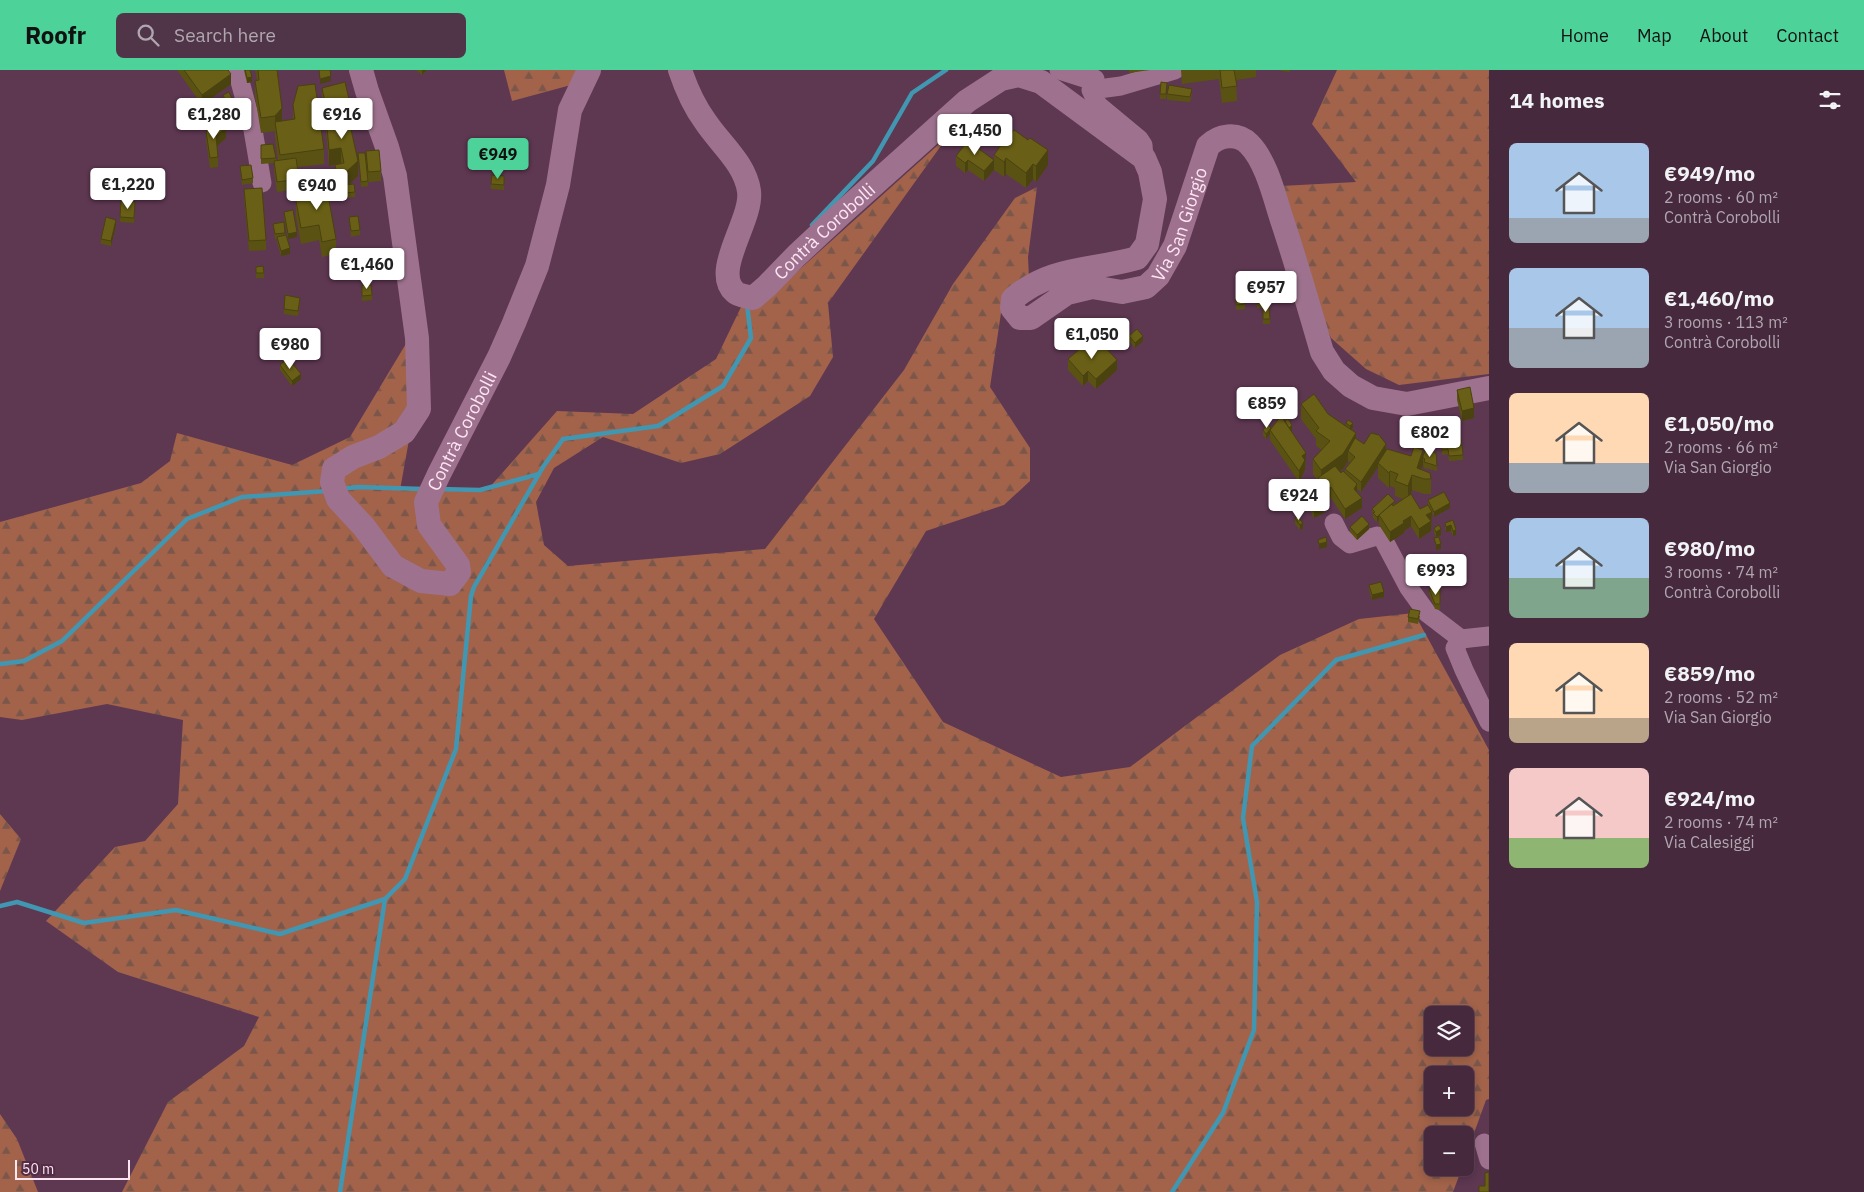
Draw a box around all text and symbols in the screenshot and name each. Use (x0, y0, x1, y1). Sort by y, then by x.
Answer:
search box (116, 13, 466, 58)
text: Roofr (25, 19, 86, 51)
icon: search (134, 21, 162, 49)
text: Search here (174, 23, 276, 47)
text: Home (1561, 24, 1609, 47)
text: Map (1637, 24, 1672, 47)
text: About (1700, 24, 1748, 47)
text: Contact (1776, 24, 1839, 47)
text: 14 homes (1509, 86, 1605, 114)
icon: filters (1816, 86, 1844, 114)
pin: €1,280 (173, 98, 255, 140)
pin: €916 (312, 98, 372, 140)
text: €1,280 (187, 104, 241, 124)
text: €916 (323, 104, 361, 124)
pin: €1,450 (934, 114, 1016, 156)
text: €1,450 (948, 120, 1002, 140)
pin: €949 (468, 138, 528, 180)
text: €949 (479, 144, 517, 164)
text: €949/mo (1664, 159, 1755, 187)
icon: home (1549, 163, 1609, 223)
street label: Via San Giorgio (1146, 164, 1212, 286)
pin: €1,220 (87, 168, 169, 210)
pin: €940 (287, 168, 347, 211)
text: €1,220 (101, 174, 155, 194)
text: €940 (298, 175, 336, 195)
street label: Contrà Corobolli (768, 178, 880, 284)
text: 2 rooms · 60 m² (1664, 187, 1778, 207)
text: Contrà Corobolli (1664, 207, 1780, 227)
pin: €1,460 (326, 248, 408, 290)
text: €1,460 (340, 254, 394, 274)
pin: €957 (1236, 270, 1296, 313)
text: €957 (1247, 277, 1285, 297)
text: €1,460/mo (1664, 284, 1774, 312)
icon: home (1549, 288, 1609, 348)
text: 3 rooms · 113 m² (1664, 312, 1788, 332)
pin: €1,050 (1051, 318, 1133, 360)
text: €1,050 (1065, 324, 1119, 344)
pin: €980 (260, 328, 320, 370)
text: Contrà Corobolli (1664, 332, 1780, 352)
text: €980 (271, 334, 309, 354)
street label: Contrà Corobolli (422, 367, 501, 494)
pin: €859 (1237, 386, 1297, 429)
text: €859 (1248, 393, 1286, 413)
text: €1,050/mo (1664, 409, 1774, 437)
icon: home (1549, 413, 1609, 473)
pin: €802 (1400, 416, 1460, 458)
text: €802 (1411, 422, 1449, 442)
text: 2 rooms · 66 m² (1664, 437, 1778, 457)
text: Via San Giorgio (1664, 457, 1772, 477)
pin: €924 (1269, 478, 1329, 521)
text: €924 (1280, 485, 1318, 505)
text: €980/mo (1664, 534, 1755, 562)
icon: home (1549, 538, 1609, 598)
pin: €993 (1406, 554, 1466, 596)
text: €993 (1417, 560, 1455, 580)
text: 3 rooms · 74 m² (1664, 562, 1778, 582)
text: Contrà Corobolli (1664, 582, 1780, 602)
text: €859/mo (1664, 659, 1755, 687)
icon: home (1549, 663, 1609, 723)
text: 2 rooms · 52 m² (1664, 687, 1778, 707)
text: Via San Giorgio (1664, 707, 1772, 727)
text: €924/mo (1664, 784, 1755, 812)
icon: home (1549, 788, 1609, 848)
text: 2 rooms · 74 m² (1664, 812, 1778, 832)
text: Via Calesiggi (1664, 832, 1754, 852)
map controls (1424, 1006, 1474, 1176)
button: layers (1424, 1006, 1474, 1056)
button: + (1424, 1066, 1474, 1116)
button: − (1424, 1126, 1474, 1176)
scale bar (15, 1157, 130, 1180)
text: 50 m (22, 1160, 54, 1178)

